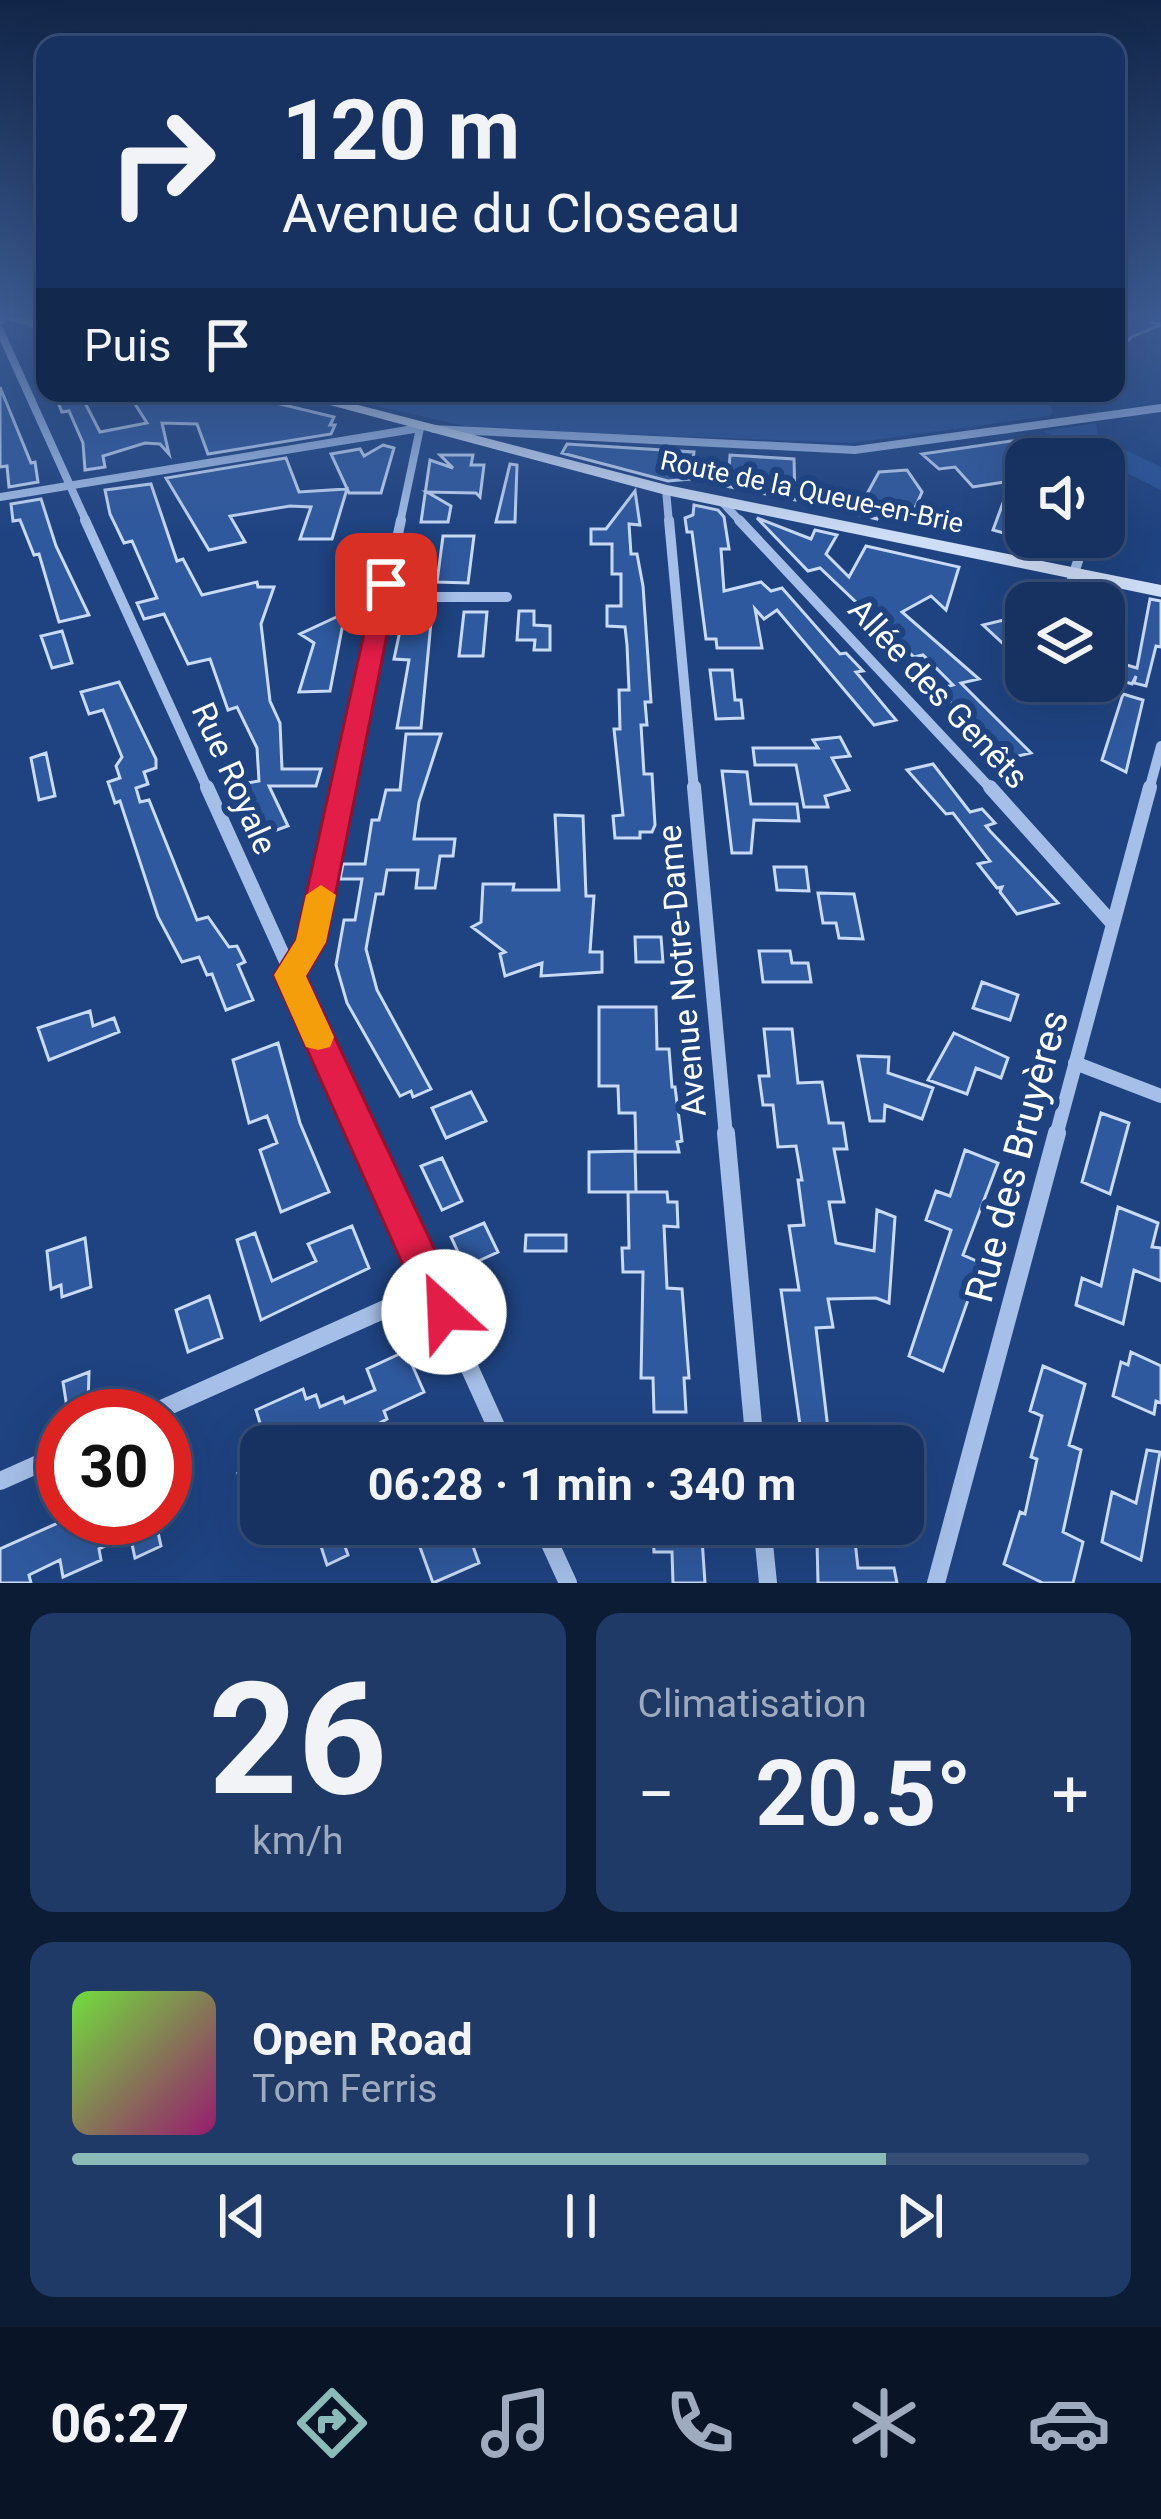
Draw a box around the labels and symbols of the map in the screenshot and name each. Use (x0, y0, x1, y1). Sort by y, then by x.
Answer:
street label: Route de la Queue-en-Brie (658, 444, 966, 540)
pin (335, 533, 437, 635)
street label: Allée des Genêts (841, 590, 1037, 796)
street label: Rue Royale (184, 696, 285, 860)
street label: Avenue Notre-Dame (649, 823, 714, 1118)
street label: Rue des Bruyères (956, 1005, 1078, 1307)
position arrow (381, 1249, 507, 1375)
speed limit sign: 30 (36, 1389, 192, 1545)

